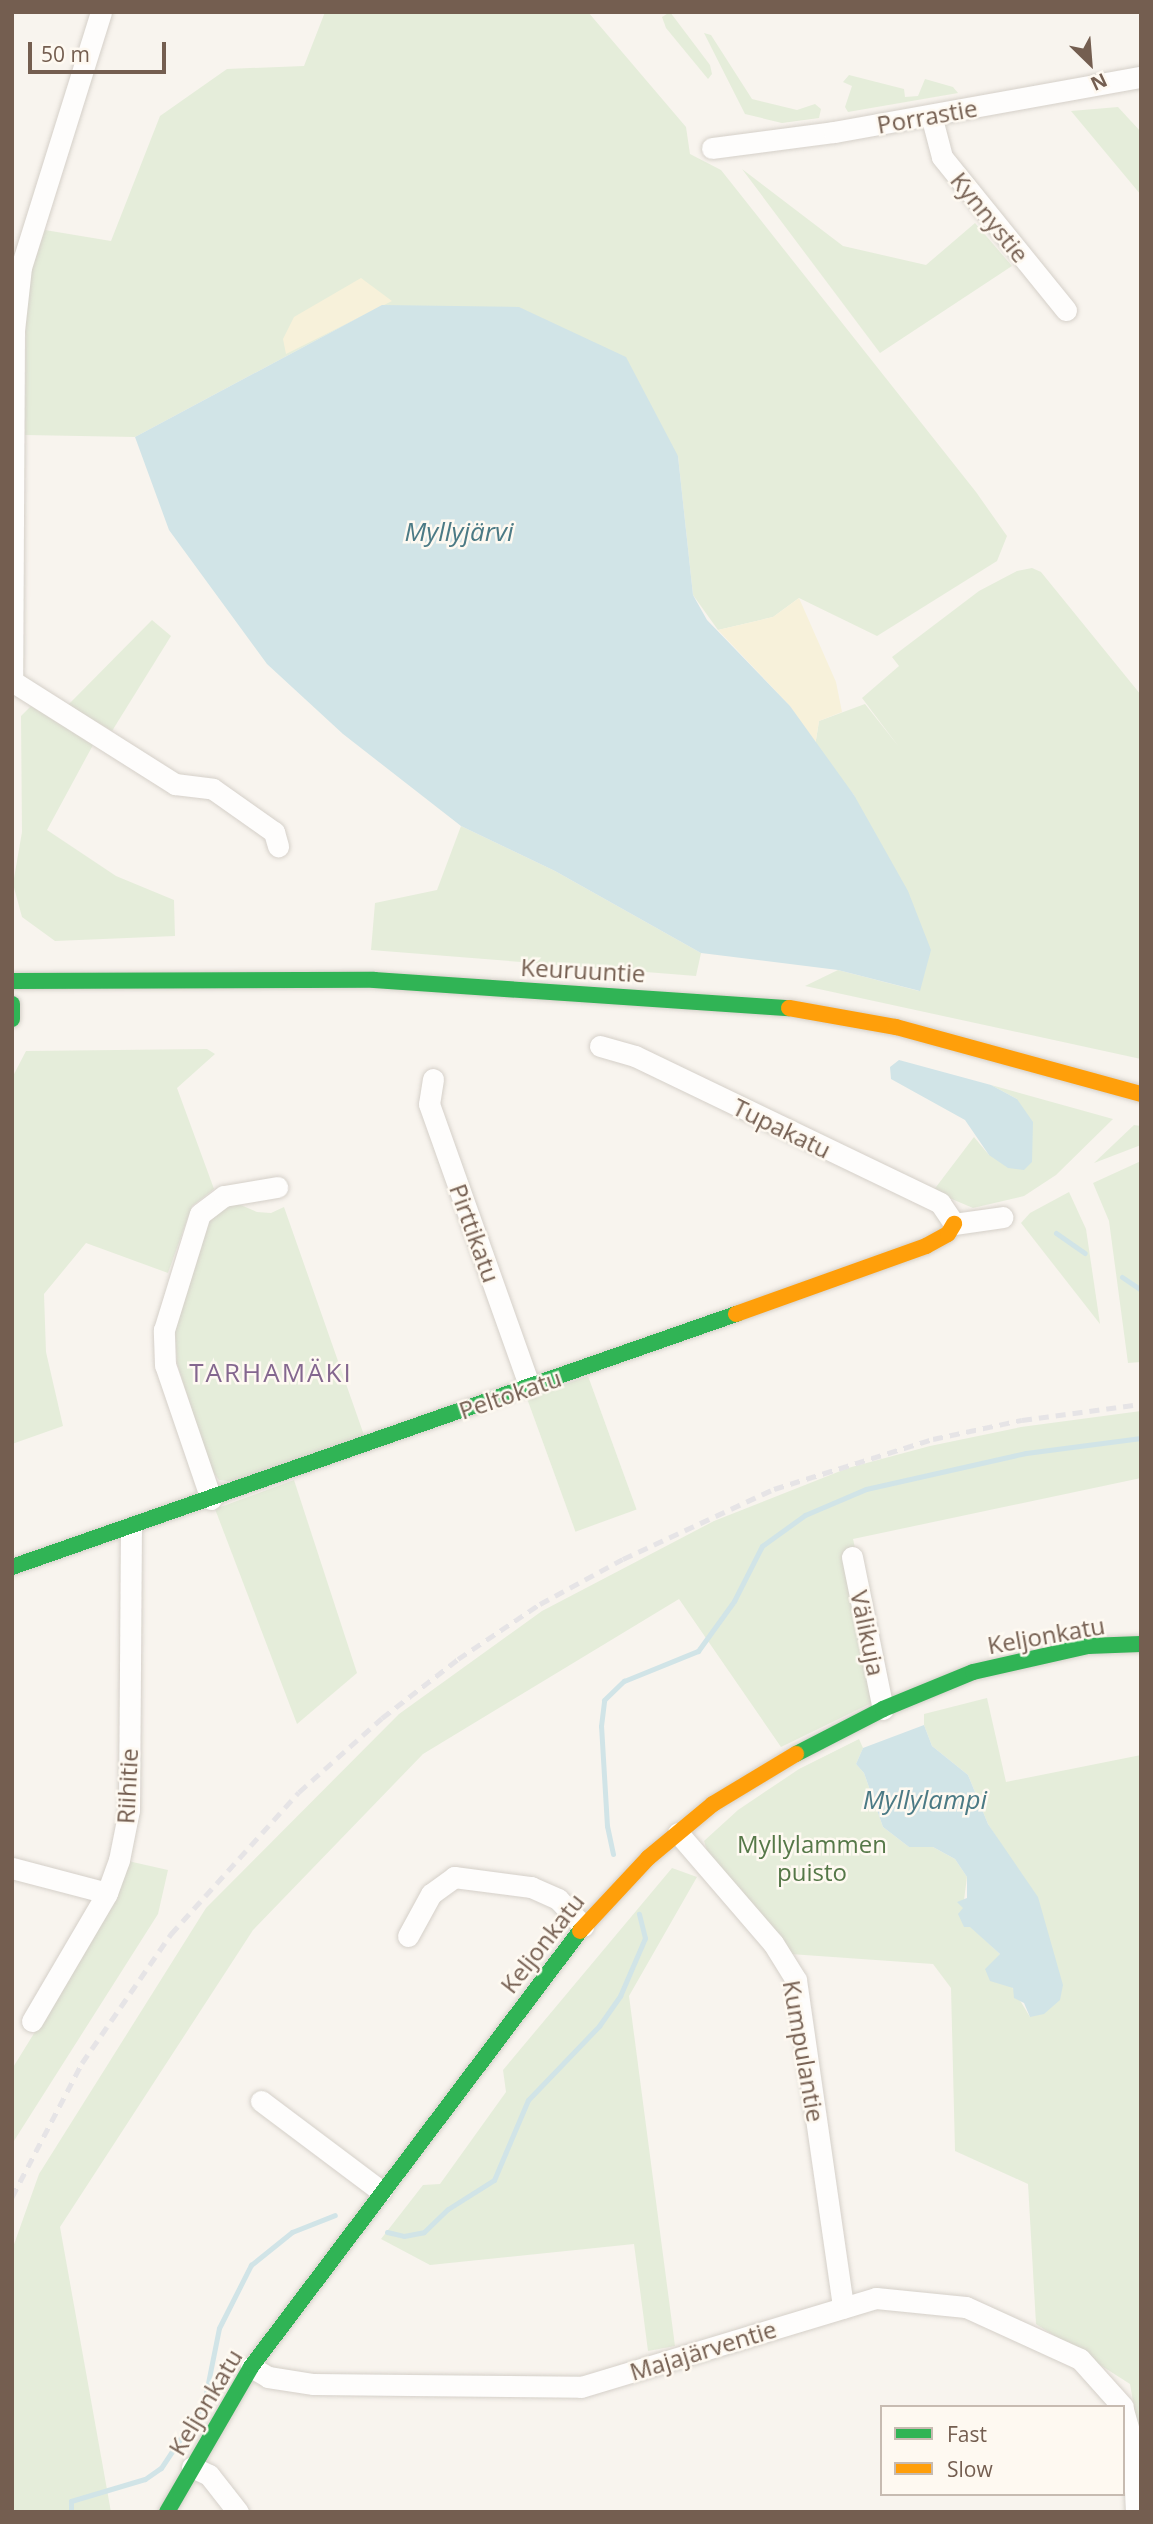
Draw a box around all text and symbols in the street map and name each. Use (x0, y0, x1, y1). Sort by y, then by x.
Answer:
scale bar (32, 28, 170, 72)
north arrow (1055, 28, 1125, 98)
text: 50 m (41, 40, 90, 68)
text: N (1086, 67, 1111, 97)
street label: Porrastie (875, 93, 979, 139)
street label: Kynnystie (945, 166, 1035, 268)
water label: Myllyjärvi (405, 516, 513, 548)
street label: Keuruuntie (520, 952, 646, 988)
street label: Tupakatu (728, 1092, 836, 1164)
street label: Pirttikatu (444, 1180, 506, 1286)
district label: TARHAMÄKI (190, 1357, 352, 1389)
street label: Peltokatu (455, 1363, 565, 1425)
street label: Välikuja (845, 1588, 891, 1678)
street label: Keljonkatu (985, 1611, 1107, 1659)
street label: Riihitie (111, 1747, 143, 1825)
water label: Myllylampi (863, 1784, 987, 1816)
park label: Myllylammen puisto (737, 1830, 887, 1886)
street label: Keljonkatu (494, 1887, 590, 1999)
street label: Kumpulantie (777, 1978, 831, 2124)
street label: Majajärventie (626, 2314, 780, 2386)
street label: Keljonkatu (162, 2344, 248, 2460)
legend (880, 2405, 1125, 2496)
text: Fast (947, 2420, 987, 2448)
text: Slow (947, 2455, 993, 2483)

